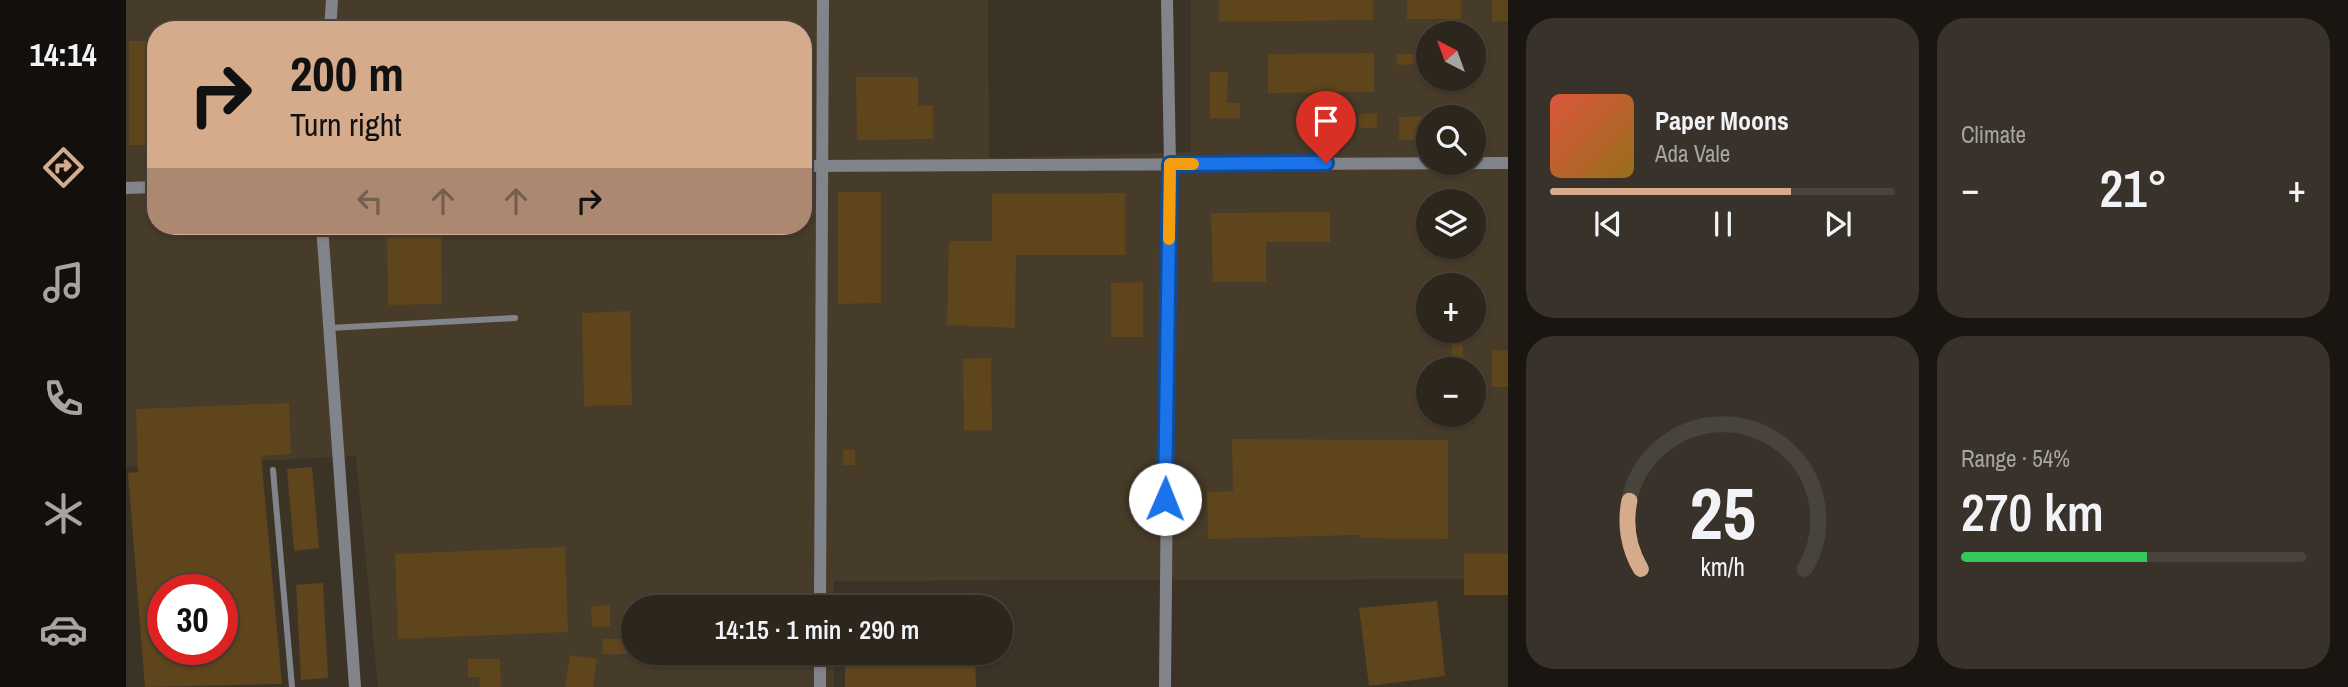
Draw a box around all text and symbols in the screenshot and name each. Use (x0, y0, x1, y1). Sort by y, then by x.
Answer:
north arrow (1416, 21, 1486, 91)
map controls (1416, 21, 1486, 427)
text: 14:14 (29, 33, 97, 76)
text: 200 m (290, 40, 404, 106)
icon: right (175, 49, 266, 140)
pin (1296, 91, 1356, 163)
icon: arrive (1307, 102, 1345, 140)
text: Turn right (290, 103, 402, 146)
text: Paper Moons (1655, 103, 1789, 138)
button: search (1416, 105, 1486, 175)
text: Climate (1961, 119, 2026, 150)
text: Ada Vale (1655, 138, 1730, 169)
icon: directions (39, 143, 88, 192)
text: 21° (2099, 153, 2168, 223)
text: − (1961, 163, 1979, 214)
text: + (2288, 163, 2306, 214)
icon: left (351, 182, 389, 220)
icon: ahead (424, 182, 462, 220)
icon: ahead (497, 182, 535, 220)
icon: right (570, 182, 608, 220)
button: layers (1416, 189, 1486, 259)
icon: previous (1589, 205, 1627, 243)
icon: pause (1704, 205, 1742, 243)
icon: next (1819, 205, 1857, 243)
icon: music (39, 258, 88, 307)
button: + (1416, 273, 1486, 343)
button: − (1416, 357, 1486, 427)
icon: phone (39, 374, 88, 423)
text: Range · 54% (1961, 443, 2070, 474)
position arrow (1128, 462, 1202, 536)
text: 25 (1689, 464, 1756, 562)
text: 270 km (1961, 477, 2104, 547)
icon: climate (39, 489, 88, 538)
text: km/h (1700, 549, 1745, 583)
speed limit sign: 30 (147, 574, 238, 665)
icon: car (39, 605, 88, 654)
text: 14:15 · 1 min · 290 m (715, 612, 919, 647)

